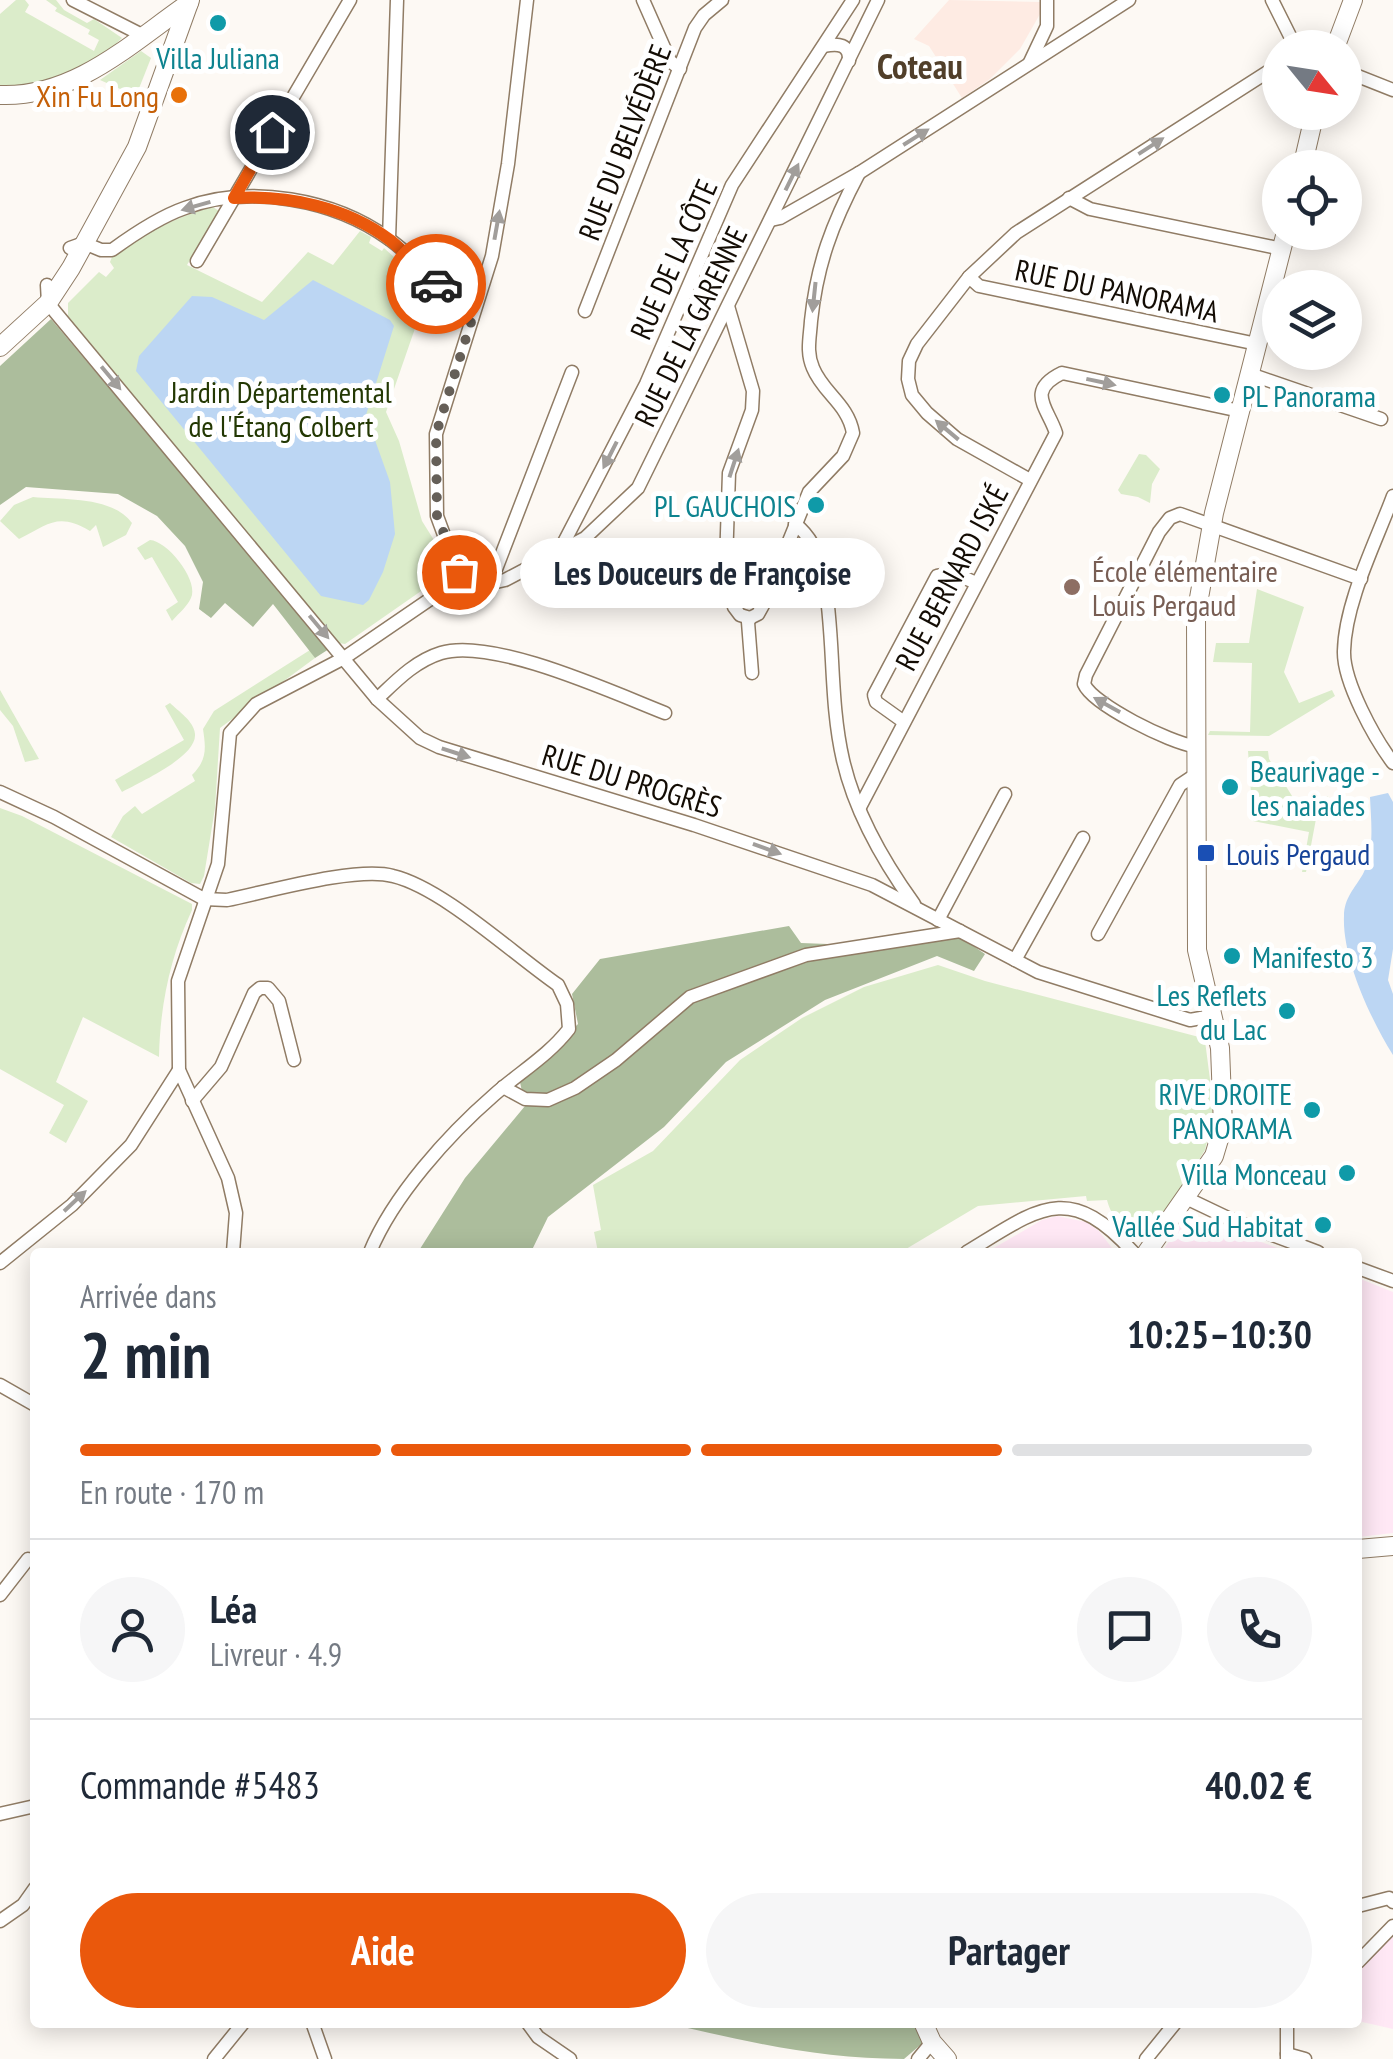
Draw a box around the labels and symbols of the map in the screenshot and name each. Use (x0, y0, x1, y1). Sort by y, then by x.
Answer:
marker: Villa Juliana (207, 12, 229, 34)
north arrow (1262, 30, 1362, 130)
place label: Villa Juliana (155, 38, 280, 77)
street label: RUE DU BELVÉDÈRE (569, 39, 679, 245)
district label: Coteau (877, 43, 963, 89)
place label: Xin Fu Long (36, 76, 159, 115)
marker: Xin Fu Long (168, 84, 190, 106)
pin (230, 90, 315, 175)
one-way arrow (902, 129, 929, 147)
one-way arrow (1138, 137, 1165, 156)
one-way arrow (783, 162, 800, 191)
street label: RUE DE LA CÔTE (620, 173, 726, 345)
one-way arrow (180, 198, 211, 214)
one-way arrow (490, 209, 505, 240)
street label: RUE DE LA GARENNE (625, 220, 755, 432)
courier (386, 234, 486, 334)
street label: RUE DU PANORAMA (1012, 249, 1223, 331)
one-way arrow (806, 281, 822, 313)
one-way arrow (99, 365, 121, 390)
park label: Jardin Départemental de l'Étang Colbert (169, 372, 392, 445)
one-way arrow (1086, 374, 1117, 390)
place label: PL Panorama (1242, 376, 1376, 415)
marker: PL Panorama (1211, 384, 1233, 406)
one-way arrow (935, 419, 960, 441)
one-way arrow (602, 441, 619, 470)
one-way arrow (727, 447, 742, 477)
street label: RUE BERNARD ISKÉ (886, 477, 1016, 677)
place label: PL GAUCHOIS (654, 486, 796, 525)
marker: PL GAUCHOIS (805, 494, 827, 516)
pin (417, 530, 502, 615)
callout: Les Douceurs de Françoise (519, 537, 884, 607)
place label: École élémentaire Louis Pergaud (1092, 551, 1278, 624)
marker: École élémentaire Louis Pergaud (1061, 576, 1083, 598)
one-way arrow (308, 615, 329, 640)
one-way arrow (1092, 696, 1121, 713)
street label: RUE DU PROGRÈS (538, 734, 726, 826)
one-way arrow (442, 746, 472, 761)
place label: Beaurivage - les naiades (1250, 751, 1380, 824)
marker: Beaurivage - les naiades (1219, 776, 1241, 798)
place label: Louis Pergaud (1226, 834, 1370, 873)
one-way arrow (752, 842, 782, 857)
marker: Louis Pergaud (1195, 842, 1217, 864)
place label: Manifesto 3 (1252, 937, 1374, 976)
marker: Manifesto 3 (1221, 945, 1243, 967)
place label: Les Reflets du Lac (1157, 975, 1267, 1048)
marker: Les Reflets du Lac (1276, 1000, 1298, 1022)
place label: RIVE DROITE PANORAMA (1158, 1074, 1293, 1147)
marker: RIVE DROITE PANORAMA (1301, 1099, 1323, 1121)
place label: Villa Monceau (1180, 1154, 1327, 1193)
marker: Villa Monceau (1336, 1162, 1358, 1184)
one-way arrow (63, 1190, 87, 1213)
place label: Vallée Sud Habitat (1111, 1206, 1304, 1245)
marker: Vallée Sud Habitat (1312, 1214, 1334, 1236)

